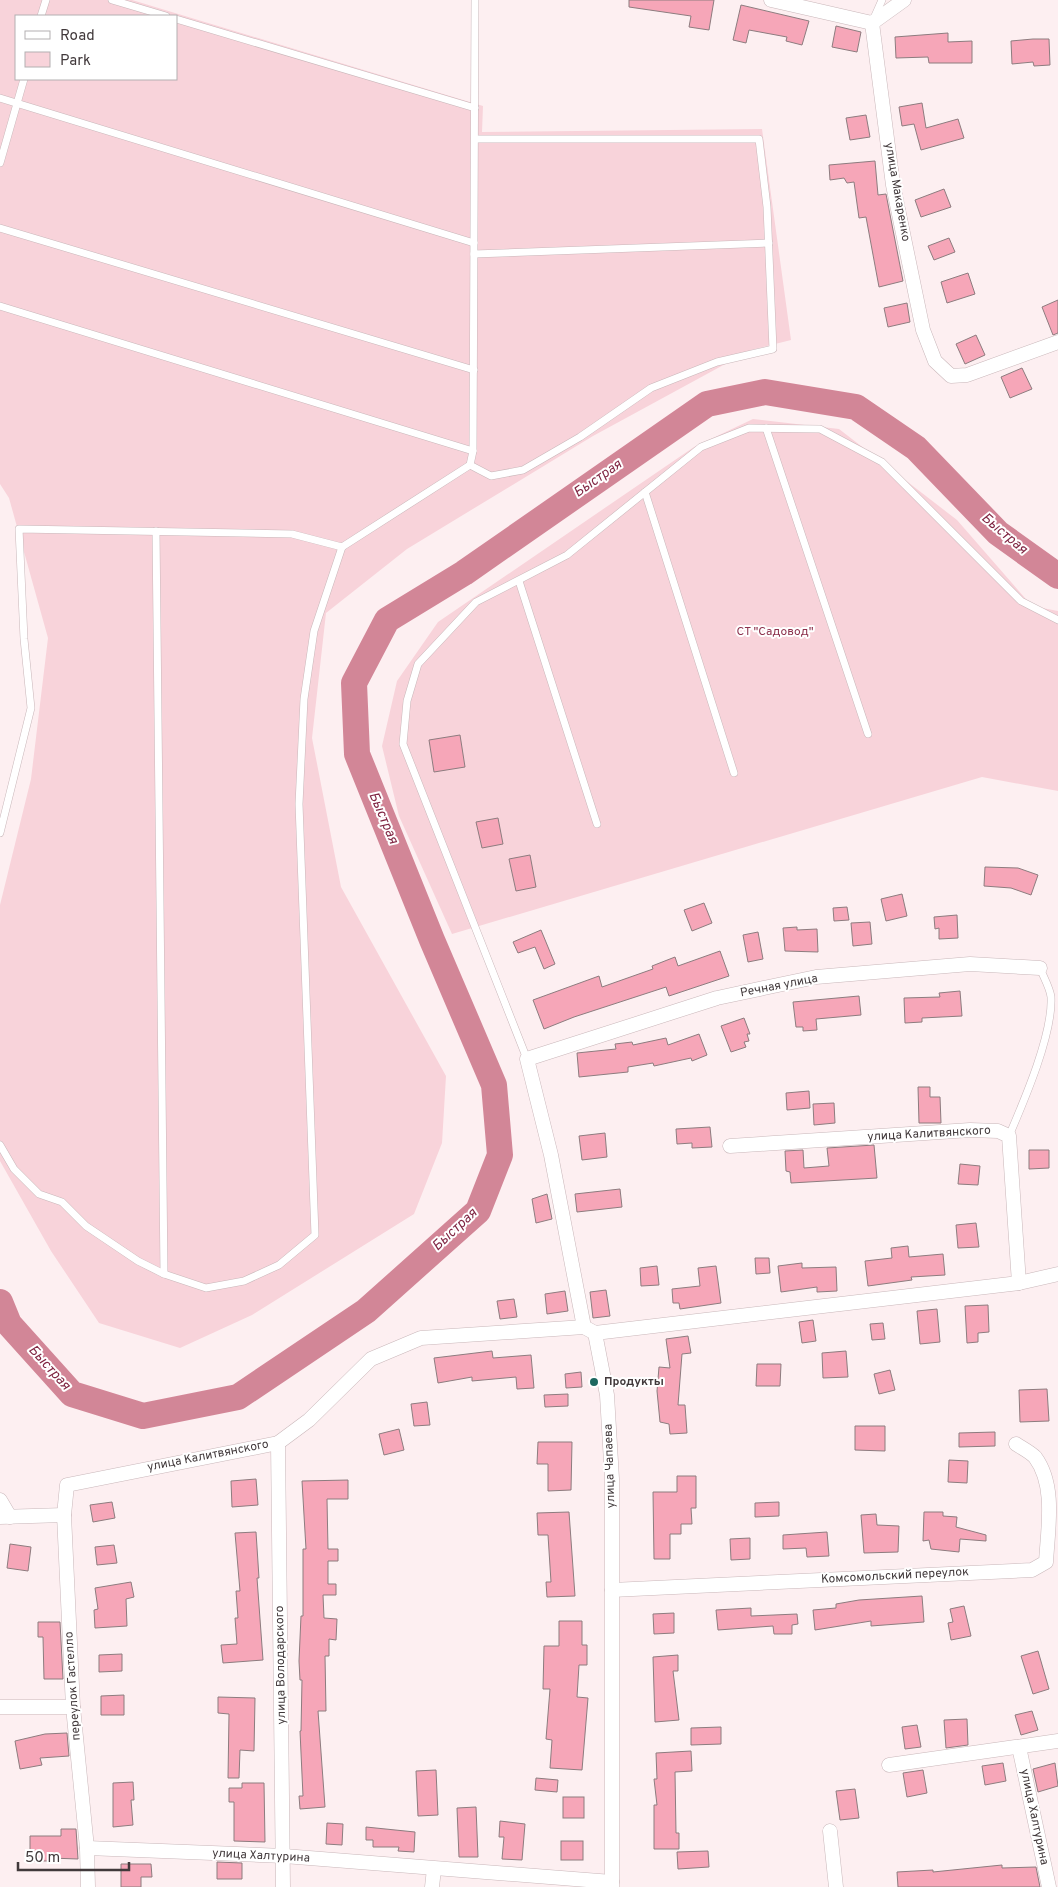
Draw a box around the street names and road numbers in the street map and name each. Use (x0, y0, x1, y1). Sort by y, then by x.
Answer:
street label: улица Макаренко (880, 141, 914, 243)
street label: Речная улица (739, 971, 819, 1001)
street label: улица Калитвянского (867, 1123, 991, 1145)
street label: улица Чапаева (601, 1423, 619, 1509)
street label: улица Калитвянского (146, 1436, 270, 1476)
street label: Комсомольский переулок (821, 1564, 969, 1588)
street label: улица Володарского (272, 1605, 290, 1725)
street label: переулок Гастелло (61, 1631, 85, 1741)
street label: улица Халтурина (1016, 1767, 1052, 1867)
street label: улица Халтурина (212, 1845, 310, 1867)

